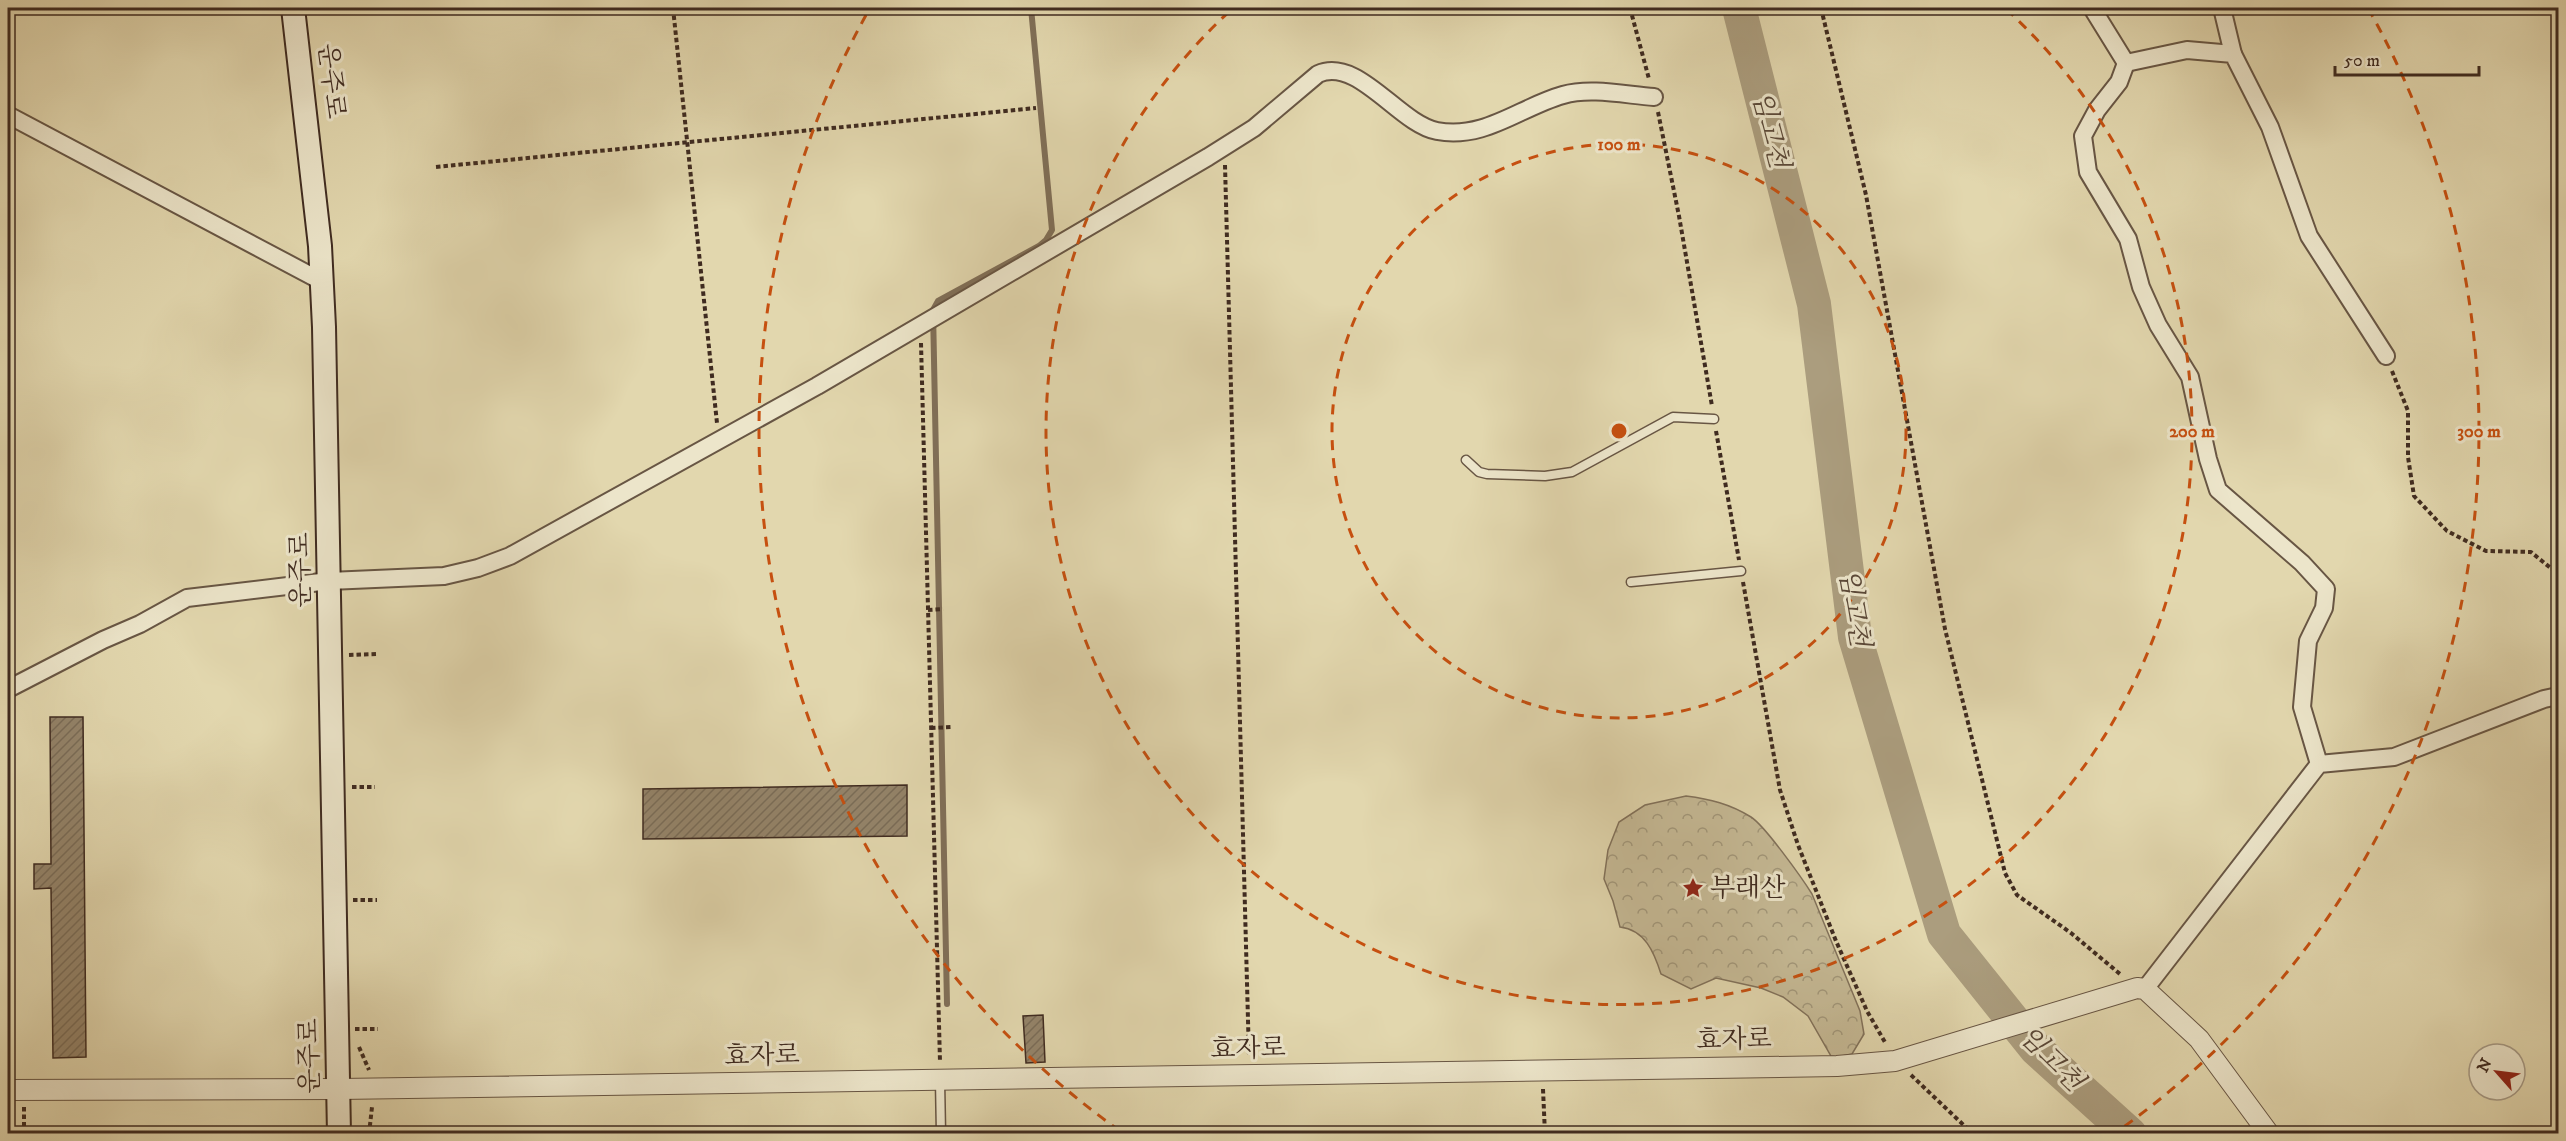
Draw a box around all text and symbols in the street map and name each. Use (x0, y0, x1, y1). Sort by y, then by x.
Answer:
scale bar (2335, 39, 2479, 77)
street label: 운주로 (310, 42, 352, 120)
text: 50 m (2344, 50, 2380, 72)
water label: 임고천 (1744, 88, 1796, 174)
text: 100 m (1597, 134, 1641, 156)
centre of rings (1609, 421, 1629, 441)
text: 200 m (2169, 421, 2215, 443)
text: 300 m (2457, 421, 2501, 443)
street label: 운주로 (284, 532, 318, 608)
water label: 임고천 (1831, 567, 1877, 651)
place label: 부래산 (1710, 872, 1786, 905)
place icon: 부래산 (1681, 876, 1705, 900)
street label: 운주로 (293, 1018, 327, 1094)
water label: 임고천 (2011, 1019, 2092, 1100)
street label: 효자로 (1696, 1023, 1772, 1057)
street label: 효자로 (1210, 1032, 1286, 1066)
street label: 효자로 (724, 1039, 800, 1073)
north arrow (2467, 1042, 2527, 1102)
text: N (2473, 1055, 2497, 1076)

